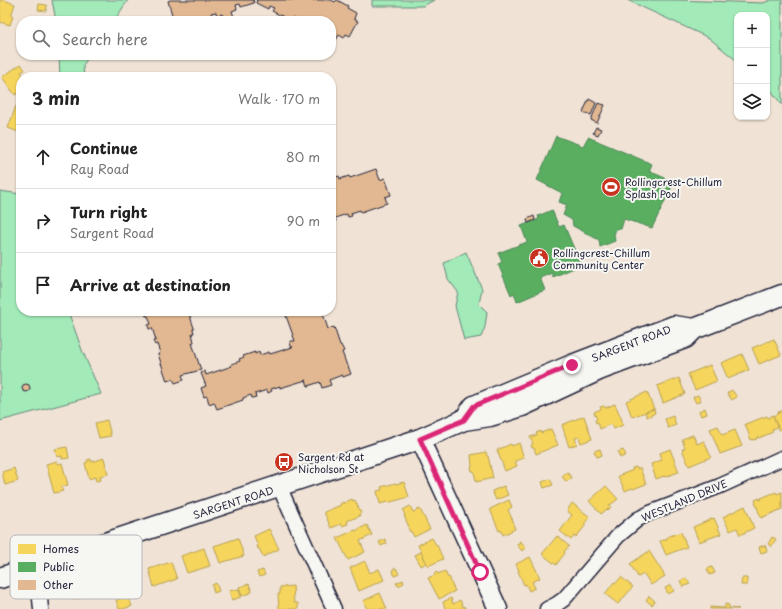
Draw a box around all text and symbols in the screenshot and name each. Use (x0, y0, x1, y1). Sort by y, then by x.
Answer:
map controls (734, 12, 770, 120)
button: + (734, 12, 770, 48)
search box (16, 16, 336, 60)
icon: search (30, 27, 52, 49)
text: Search here (62, 27, 148, 50)
button: − (734, 48, 770, 84)
button: layers (734, 84, 770, 120)
text: 3 min (32, 85, 80, 111)
text: Walk · 170 m (238, 89, 320, 108)
text: Continue (70, 136, 138, 159)
icon: ahead (32, 146, 54, 168)
text: 80 m (286, 147, 320, 166)
text: Ray Road (70, 159, 129, 178)
place label: Rollingcrest-Chillum Splash Pool (625, 174, 722, 201)
sports icon: Rollingcrest-Chillum Splash Pool (600, 176, 622, 198)
text: Turn right (70, 200, 147, 223)
icon: right (32, 210, 54, 232)
text: 90 m (287, 211, 320, 230)
text: Sargent Road (70, 223, 154, 242)
place label: Rollingcrest-Chillum Community Center (553, 245, 650, 273)
public building icon: Rollingcrest-Chillum Community Center (528, 247, 550, 269)
text: Arrive at destination (70, 273, 231, 296)
icon: arrive (32, 274, 54, 296)
street label: SARGENT ROAD (589, 321, 673, 365)
route end (563, 356, 581, 374)
place label: Sargent Rd at Nicholson St (298, 449, 364, 476)
bus stop icon: Sargent Rd at Nicholson St (273, 451, 295, 473)
street label: WESTLAND DRIVE (639, 475, 729, 525)
street label: SARGENT ROAD (191, 482, 275, 522)
legend (10, 535, 142, 599)
text: Homes (43, 540, 79, 557)
text: Public (43, 558, 74, 575)
route start (471, 563, 489, 581)
text: Other (43, 576, 74, 593)

